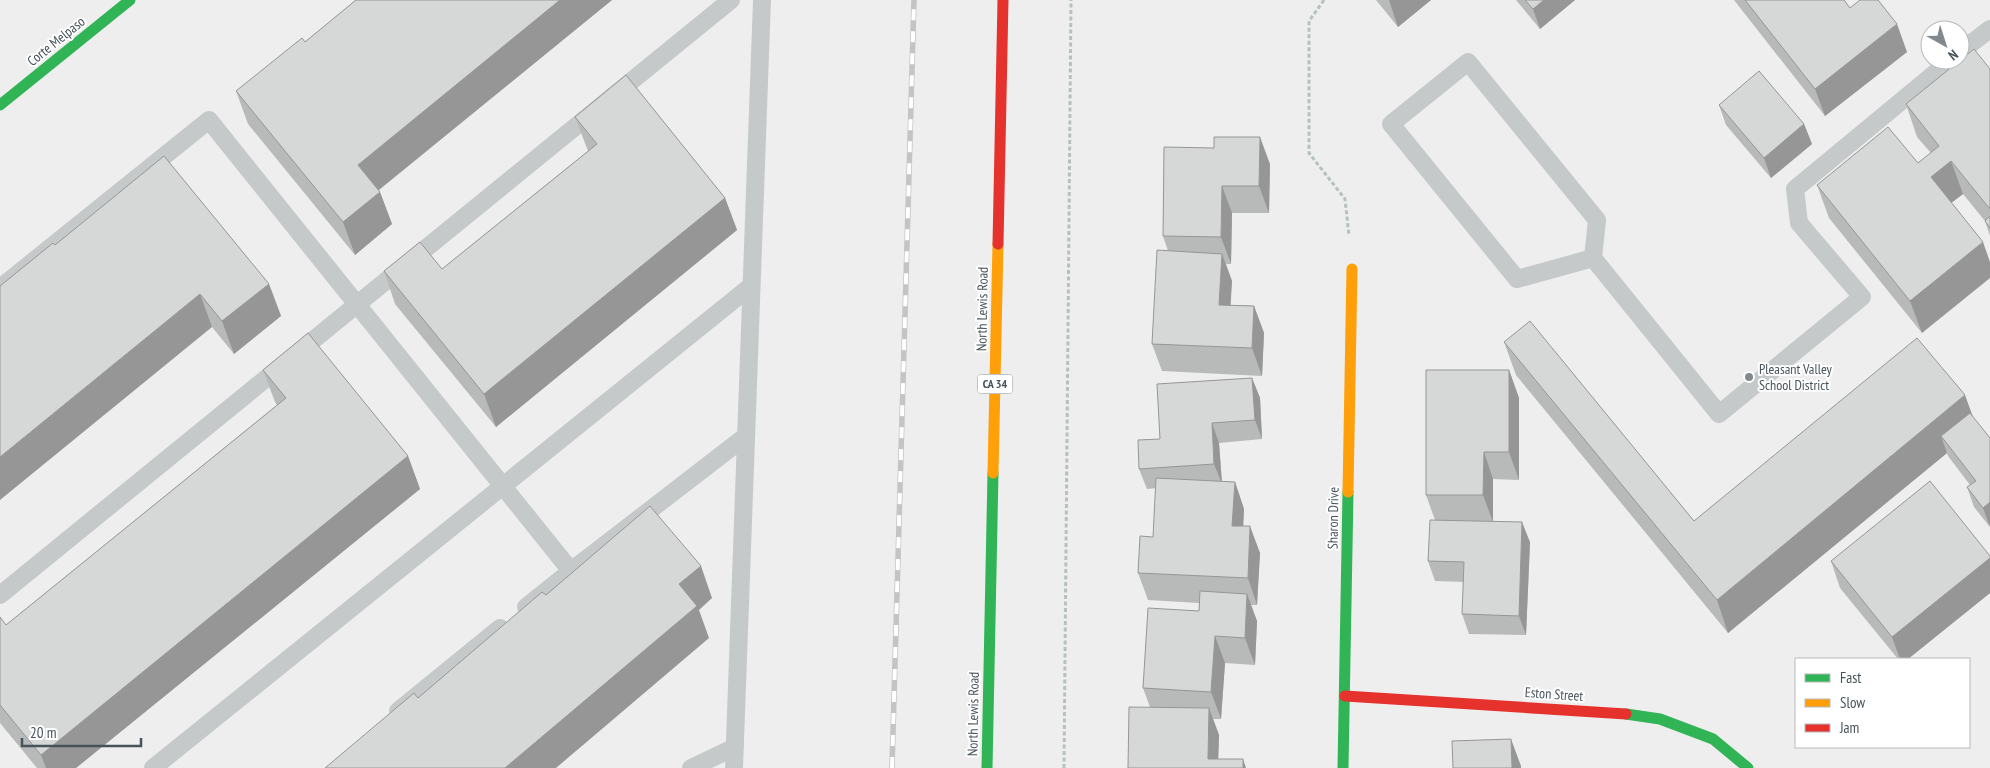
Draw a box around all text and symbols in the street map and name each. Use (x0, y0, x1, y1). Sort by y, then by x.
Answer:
street label: Corte Melpaso (23, 12, 89, 70)
north arrow (1920, 20, 1970, 70)
text: N (1945, 46, 1962, 64)
street label: North Lewis Road (972, 267, 992, 351)
place label: Pleasant Valley School District (1759, 360, 1832, 394)
marker: Pleasant Valley School District (1743, 371, 1755, 383)
road number: CA 34 (978, 374, 1012, 394)
street label: Sharon Drive (1323, 487, 1343, 549)
legend (1795, 658, 1970, 748)
text: Fast (1840, 668, 1861, 687)
street label: North Lewis Road (963, 672, 983, 756)
street label: Eston Street (1524, 683, 1584, 705)
text: Slow (1840, 693, 1865, 712)
scale bar (22, 716, 141, 748)
text: Jam (1839, 718, 1859, 737)
text: 20 m (30, 723, 56, 742)

